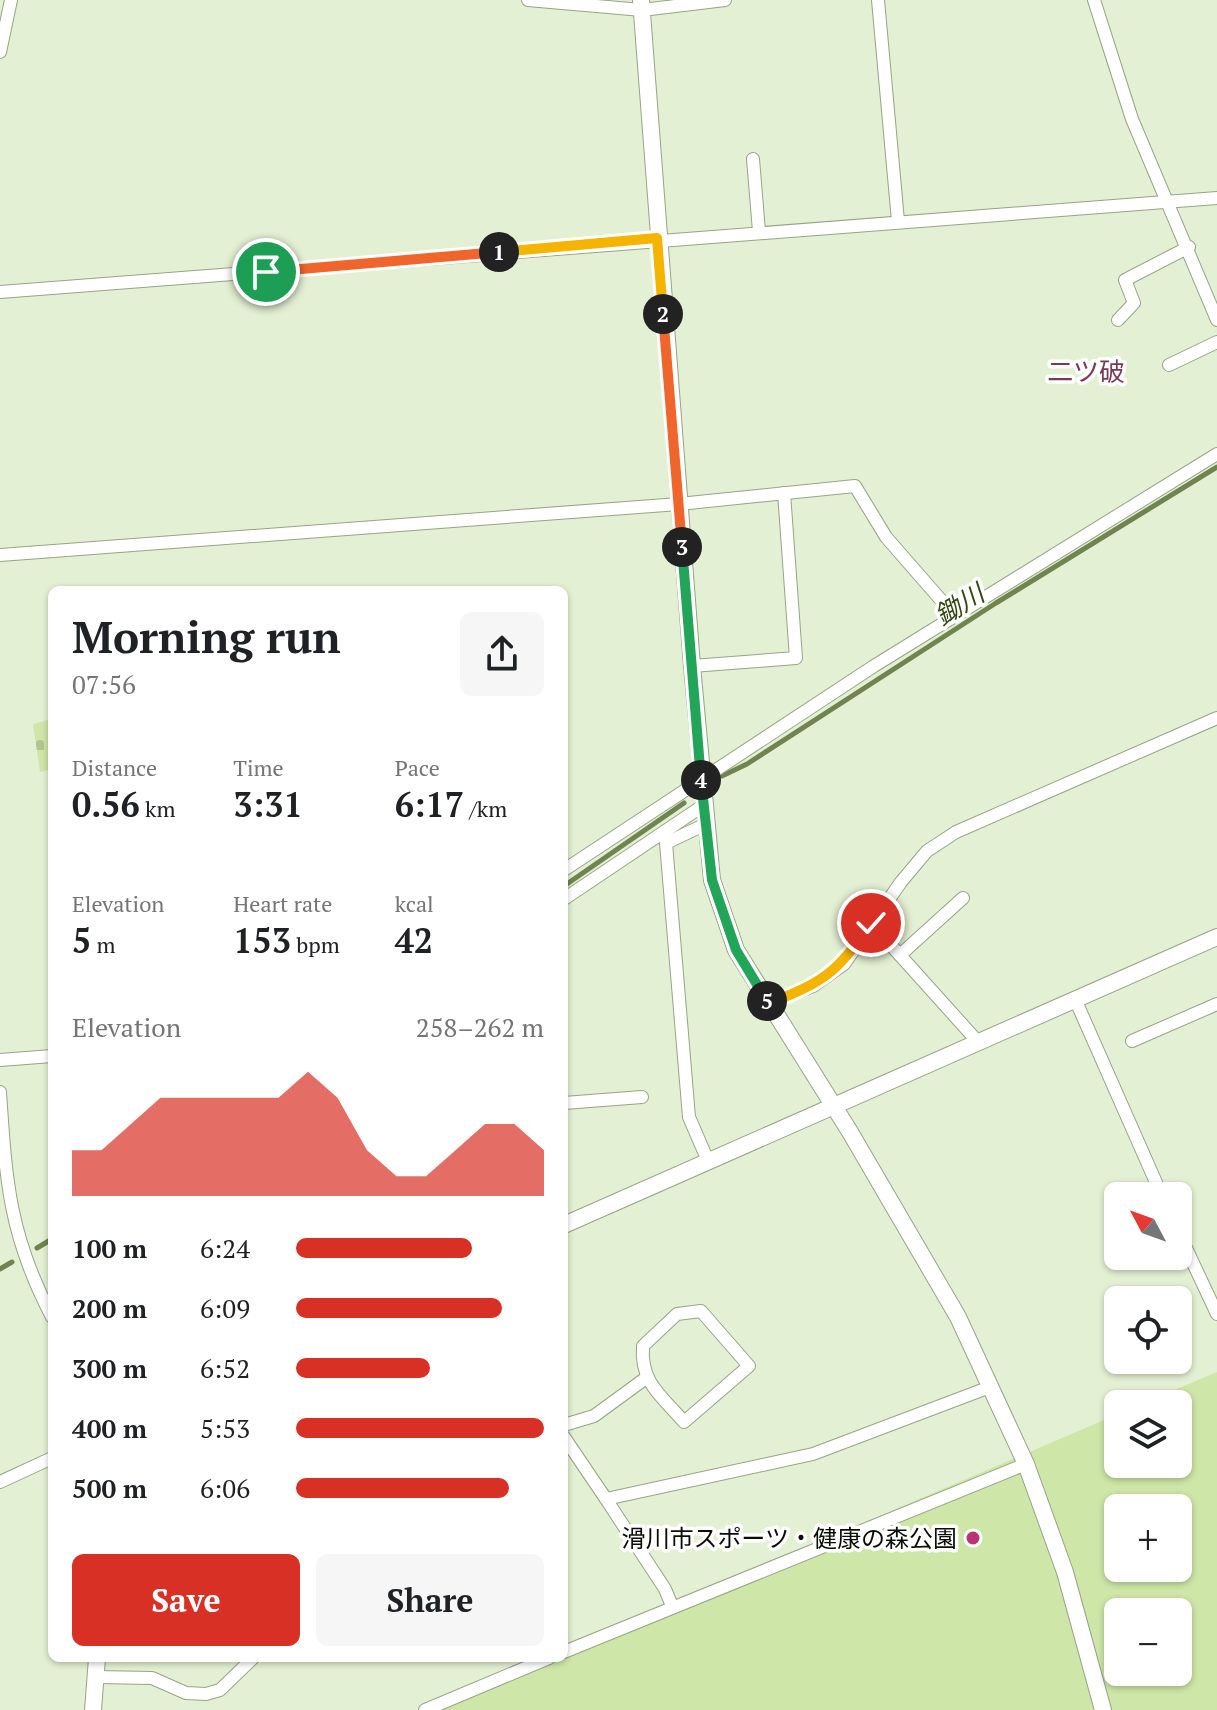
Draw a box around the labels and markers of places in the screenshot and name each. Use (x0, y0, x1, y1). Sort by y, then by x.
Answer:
pin: 1 (479, 232, 519, 272)
pin (232, 238, 300, 306)
pin: 2 (643, 294, 683, 334)
pin: 3 (662, 527, 702, 567)
pin: 4 (681, 760, 721, 800)
pin (837, 889, 905, 957)
pin: 5 (747, 981, 787, 1021)
place label: 滑川市スポーツ・健康の森公園 (621, 1522, 957, 1554)
marker: 滑川市スポーツ・健康の森公園 (964, 1529, 982, 1547)

